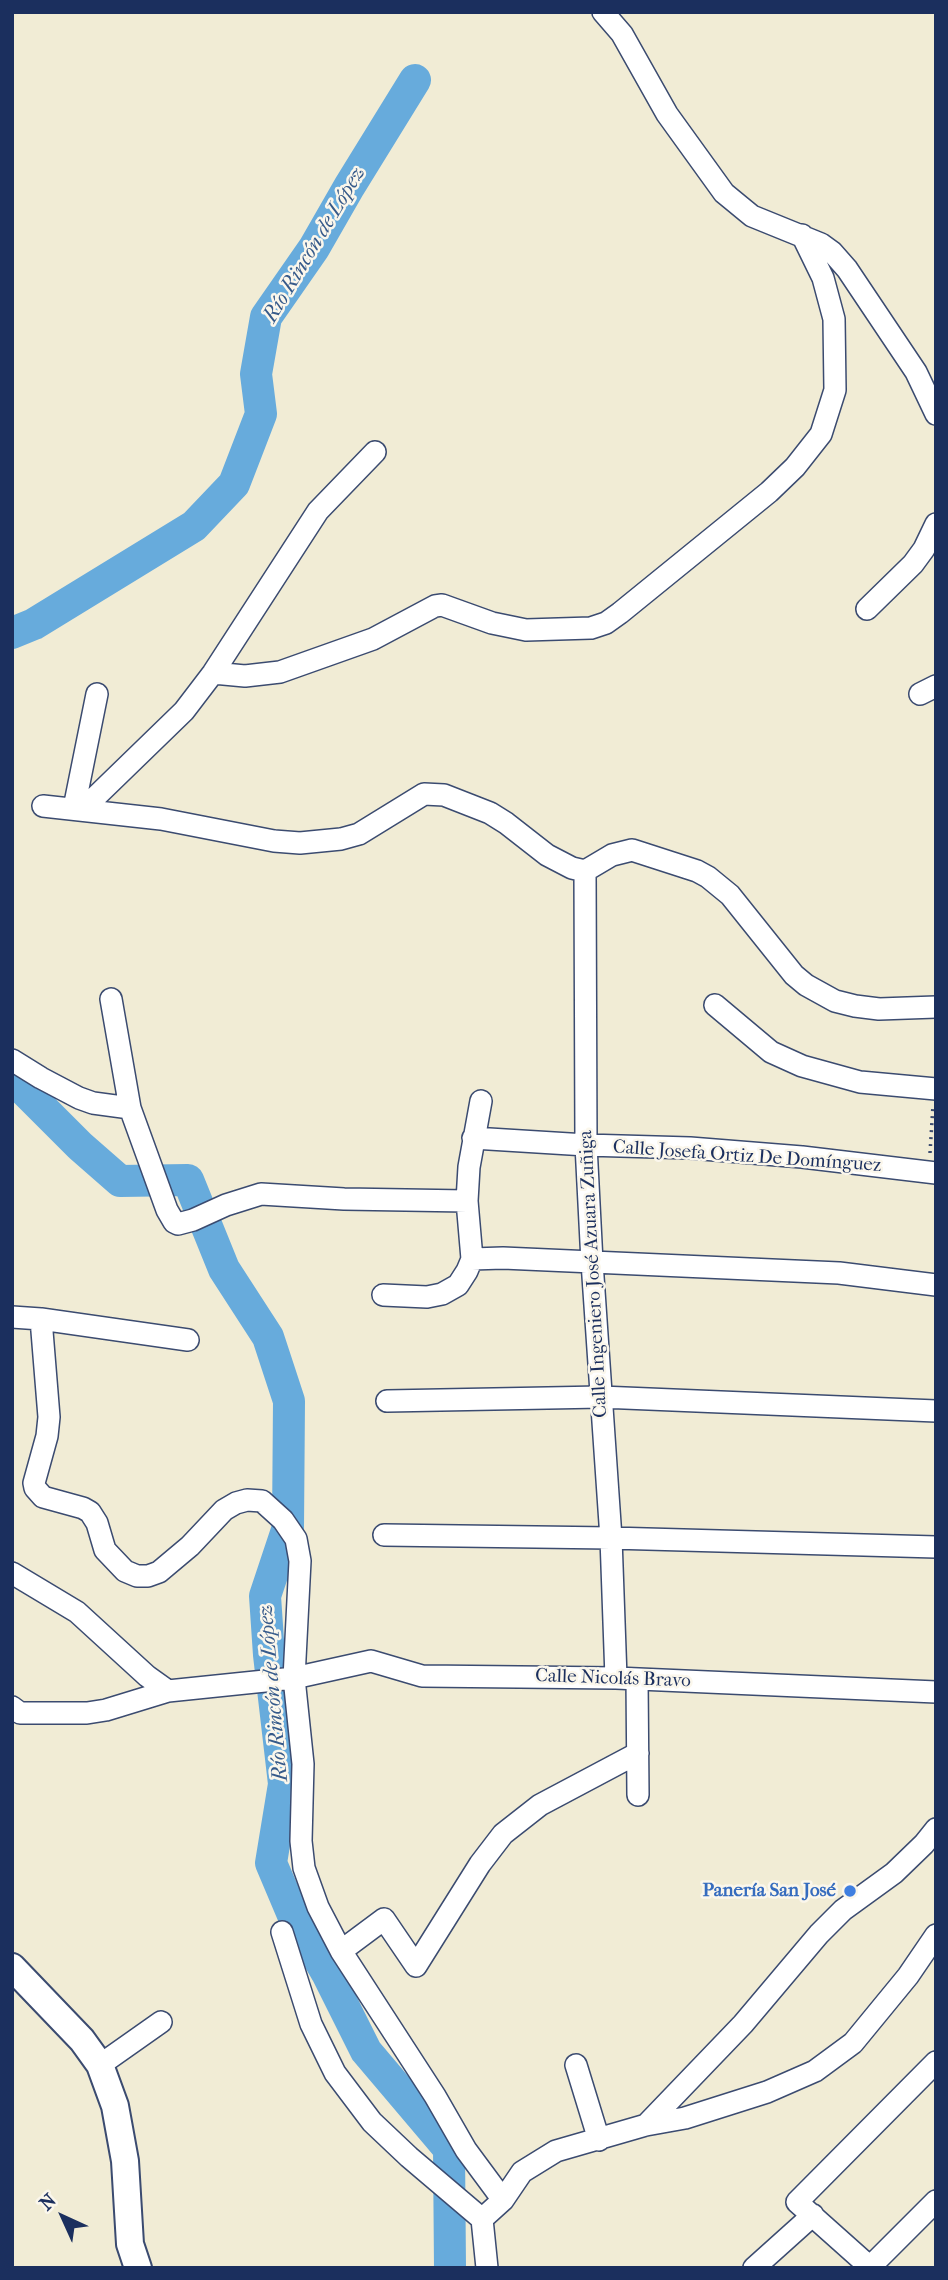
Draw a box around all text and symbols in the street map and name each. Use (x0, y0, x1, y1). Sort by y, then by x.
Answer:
water label: Río Rincón de López (259, 163, 371, 327)
street label: Calle Ingeniero José Azuara Zuñiga (575, 1130, 613, 1418)
street label: Calle Josefa Ortiz De Domínguez (612, 1136, 882, 1178)
water label: Río Rincón de López (254, 1604, 294, 1782)
street label: Calle Nicolás Bravo (535, 1665, 691, 1693)
place label: Panería San José (703, 1880, 836, 1902)
marker: Panería San José (842, 1883, 858, 1899)
north arrow (28, 2182, 98, 2252)
text: N (35, 2189, 61, 2215)

